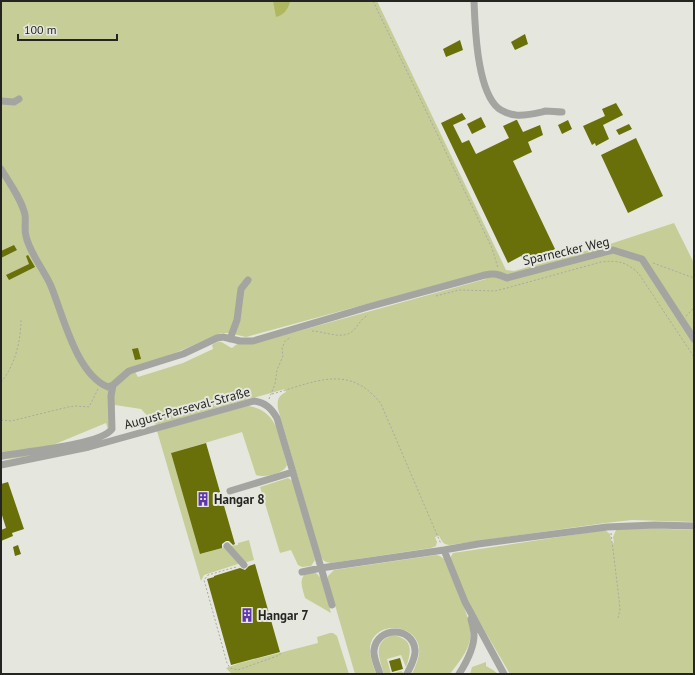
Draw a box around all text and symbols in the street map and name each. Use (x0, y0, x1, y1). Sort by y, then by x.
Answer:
scale bar (18, 16, 117, 42)
text: 100 m (24, 22, 57, 37)
street label: Sparnecker Weg (521, 233, 611, 269)
street label: August-Parseval-Straße (122, 383, 252, 433)
building icon: Hangar 8 (195, 491, 211, 507)
place label: Hangar 8 (214, 491, 265, 508)
building icon: Hangar 7 (239, 607, 255, 623)
place label: Hangar 7 (258, 607, 309, 624)

